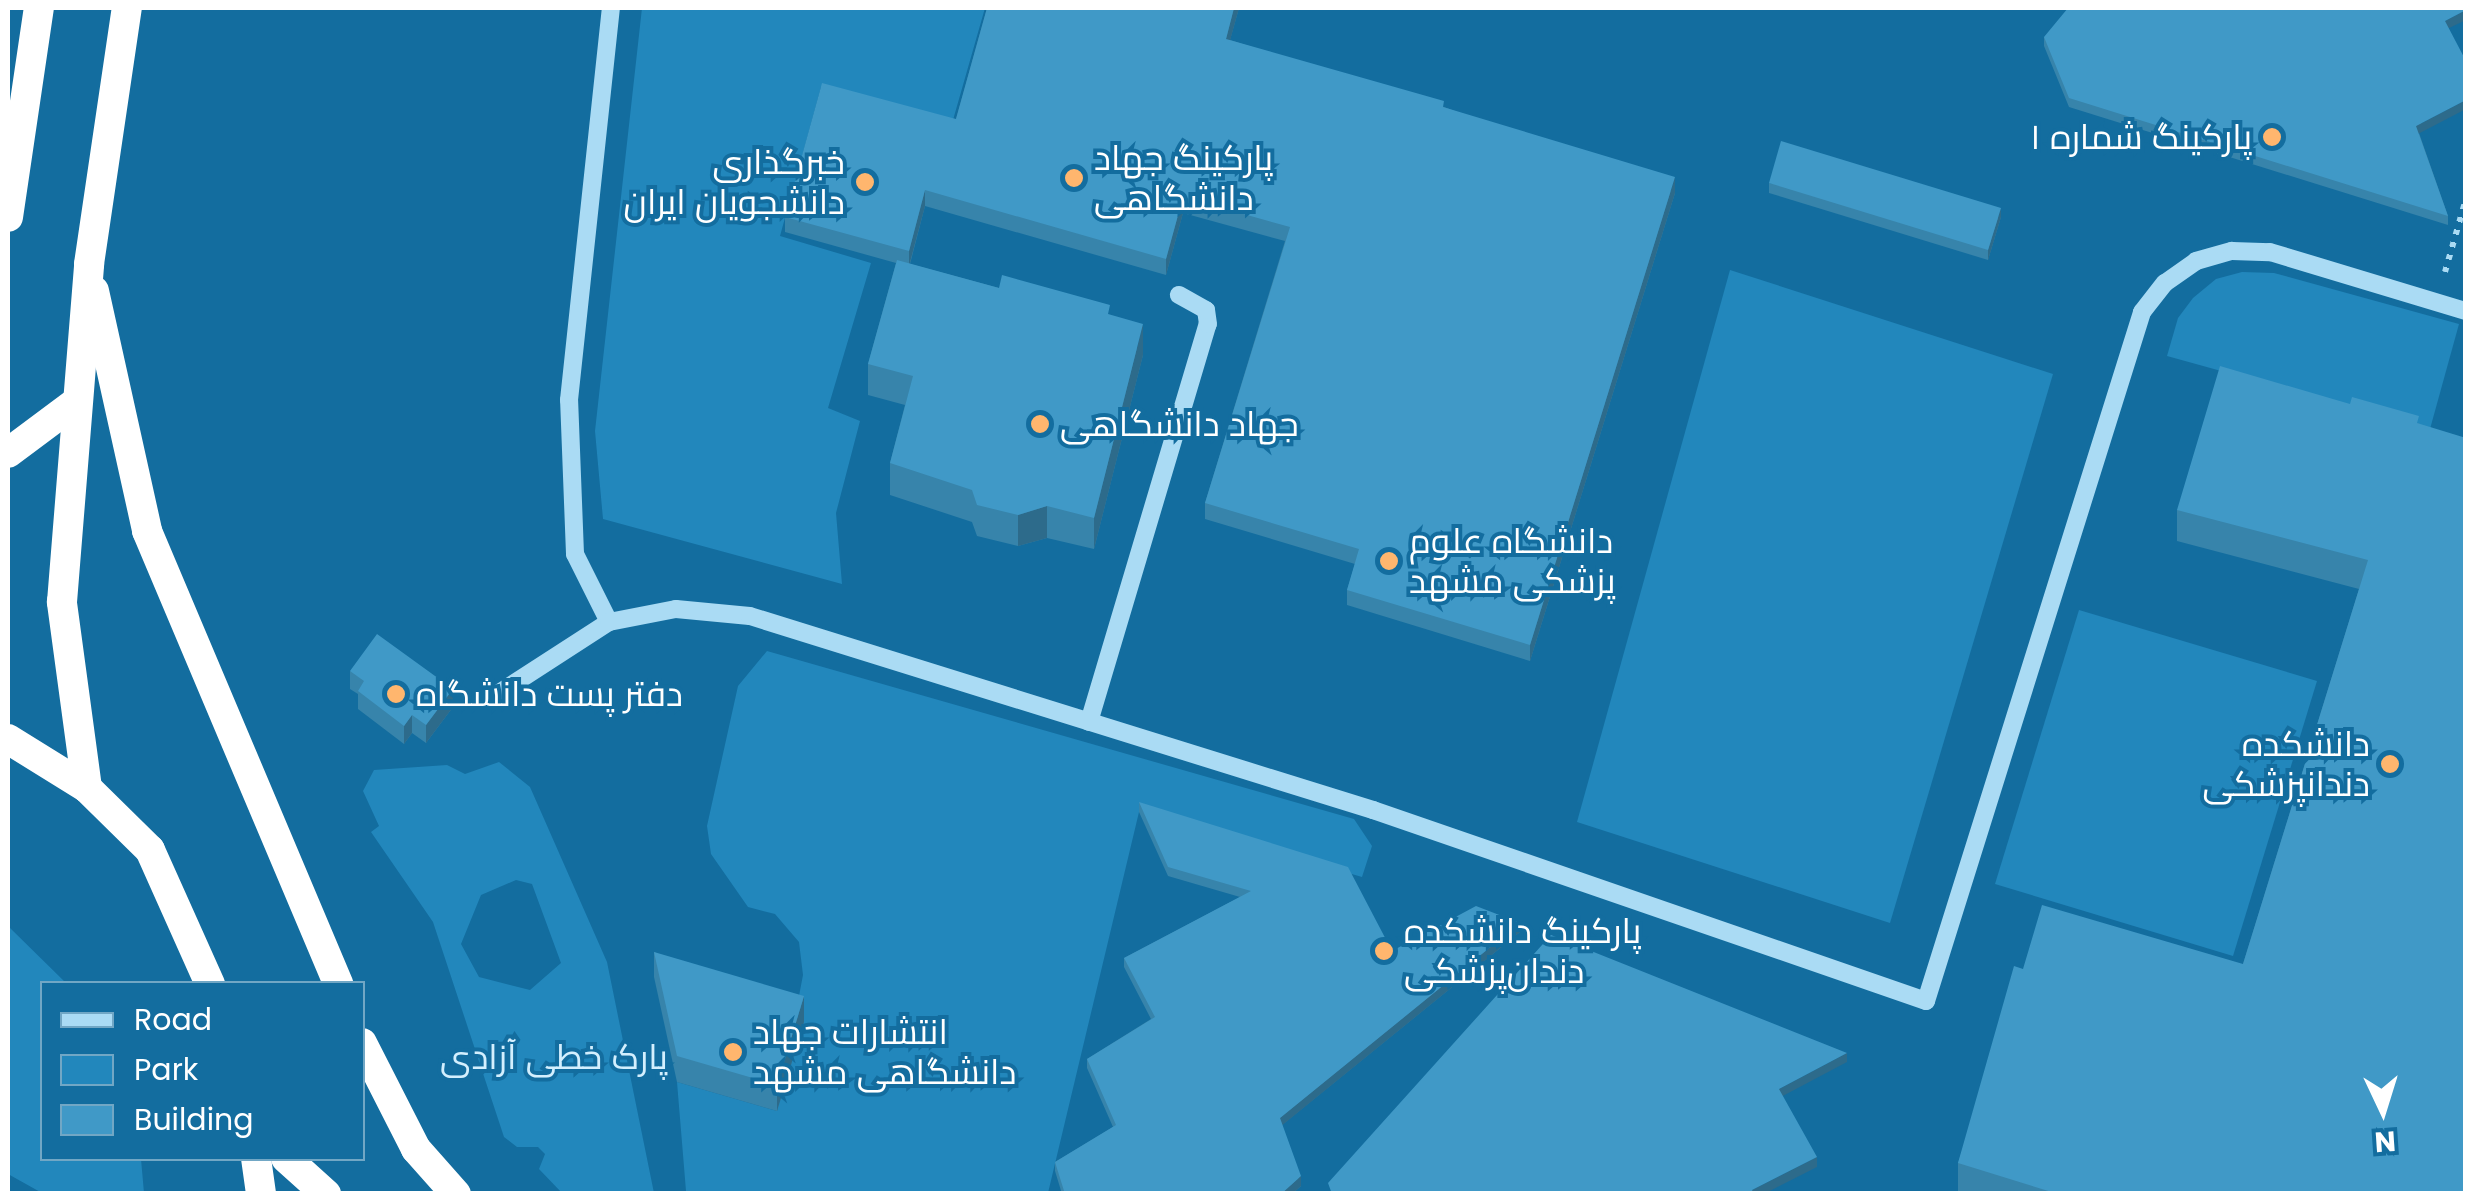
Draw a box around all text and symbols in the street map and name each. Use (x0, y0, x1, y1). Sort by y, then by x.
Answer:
place label: پارکینگ شماره ۱ (2030, 116, 2252, 158)
marker: پارکینگ شماره ۱ (2261, 126, 2283, 148)
place label: پارکینگ جهاد دانشگاهی (1094, 137, 1273, 219)
place label: خبرگذاری دانشجویان ایران (624, 141, 845, 223)
marker: پارکینگ جهاد دانشگاهی (1063, 167, 1085, 189)
marker: خبرگذاری دانشجویان ایران (854, 171, 876, 193)
place label: جهاد دانشگاهی (1060, 403, 1299, 445)
marker: جهاد دانشگاهی (1029, 413, 1051, 435)
place label: دانشگاه علوم پزشکی مشهد (1409, 520, 1615, 602)
marker: دانشگاه علوم پزشکی مشهد (1378, 550, 1400, 572)
place label: دفتر پست دانشگاه (416, 673, 683, 715)
marker: دفتر پست دانشگاه (385, 683, 407, 705)
place label: دانشکده دندانپزشکی (2203, 723, 2370, 805)
marker: دانشکده دندانپزشکی (2379, 753, 2401, 775)
place label: پارکینگ دانشکده دندان‌پزشکی (1404, 910, 1641, 992)
marker: پارکینگ دانشکده دندان‌پزشکی (1373, 940, 1395, 962)
legend (40, 981, 365, 1161)
text: Road (134, 998, 212, 1041)
place label: انتشارات جهاد دانشگاهی مشهد (753, 1011, 1016, 1093)
park label: پارک خطی آزادی (440, 1036, 668, 1078)
marker: انتشارات جهاد دانشگاهی مشهد (722, 1041, 744, 1063)
text: Park (134, 1048, 198, 1091)
north arrow (2333, 1061, 2433, 1161)
text: Building (134, 1098, 254, 1141)
text: N (2373, 1121, 2397, 1162)

